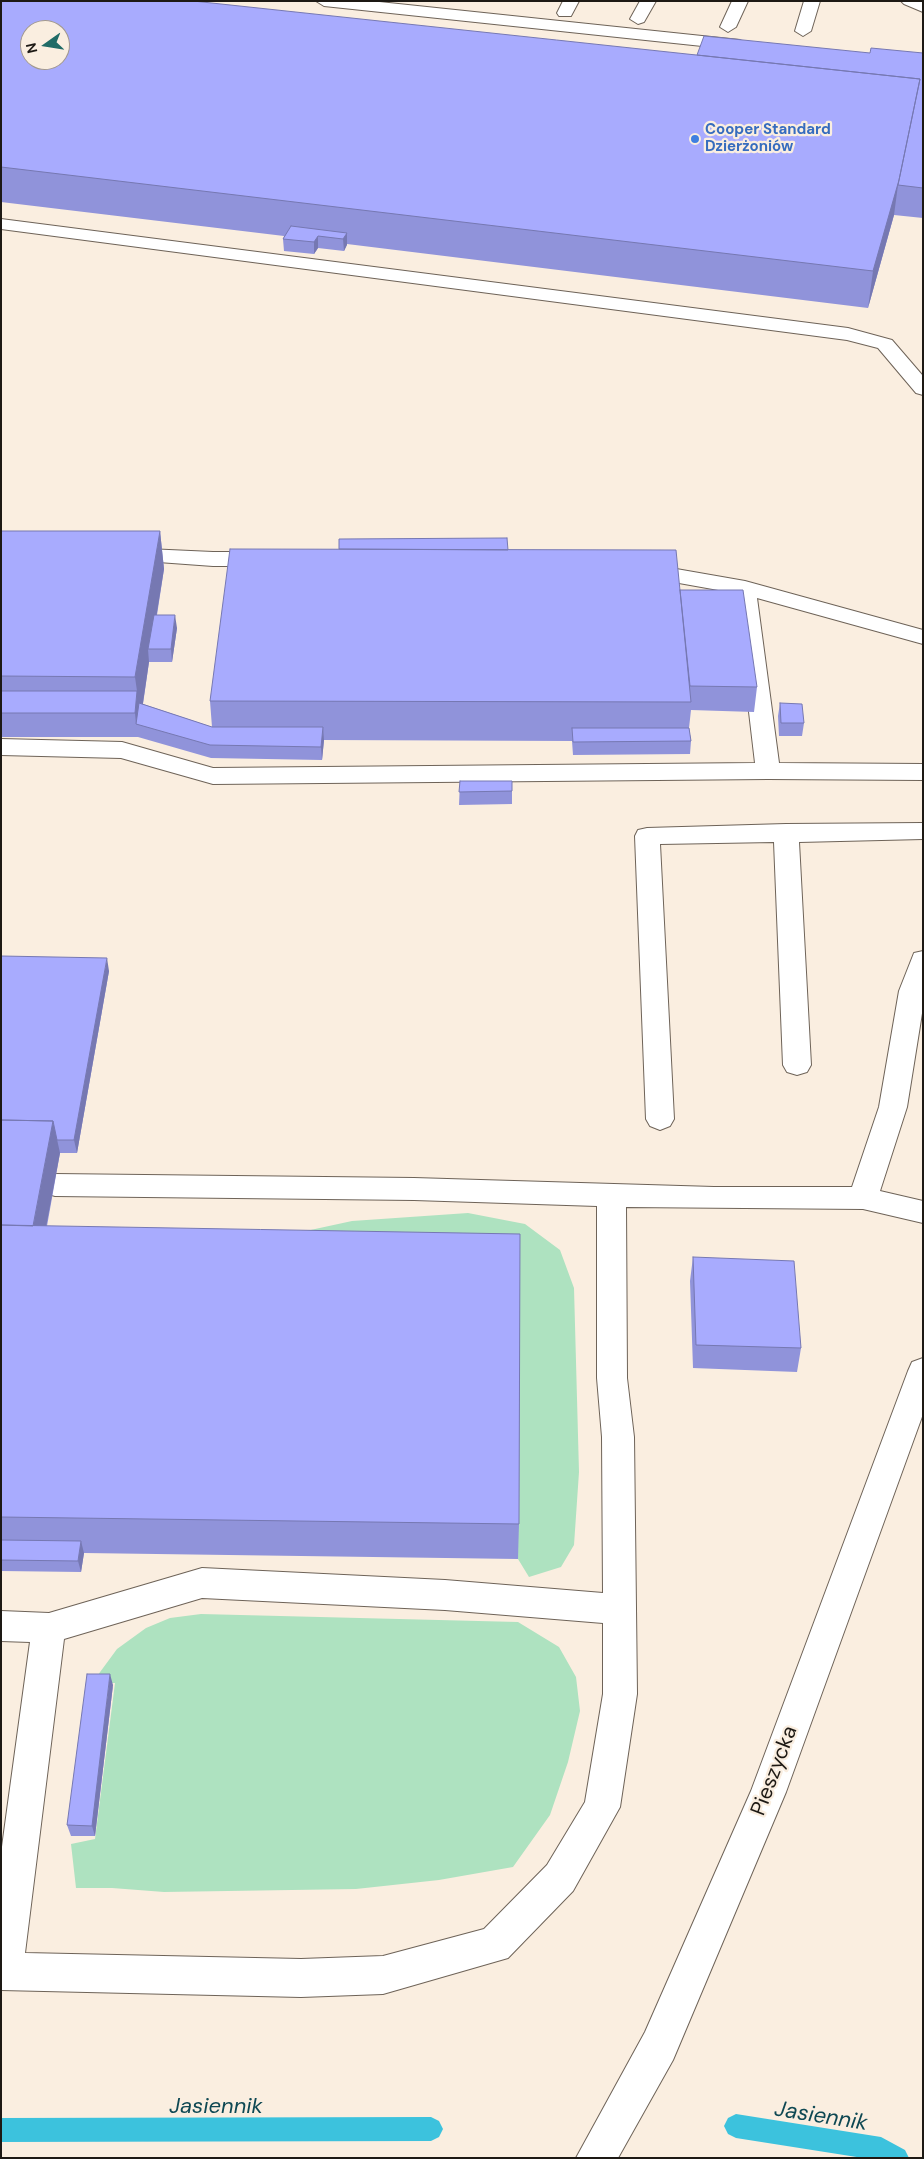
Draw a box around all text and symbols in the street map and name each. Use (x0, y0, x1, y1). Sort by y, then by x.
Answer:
north arrow (20, 20, 70, 70)
text: N (21, 41, 41, 55)
place label: Cooper Standard Dzierżoniów (705, 121, 831, 156)
marker: Cooper Standard Dzierżoniów (689, 133, 701, 145)
street label: Pieszycka (746, 1723, 804, 1819)
water label: Jasiennik (169, 2094, 263, 2120)
water label: Jasiennik (773, 2097, 869, 2137)

